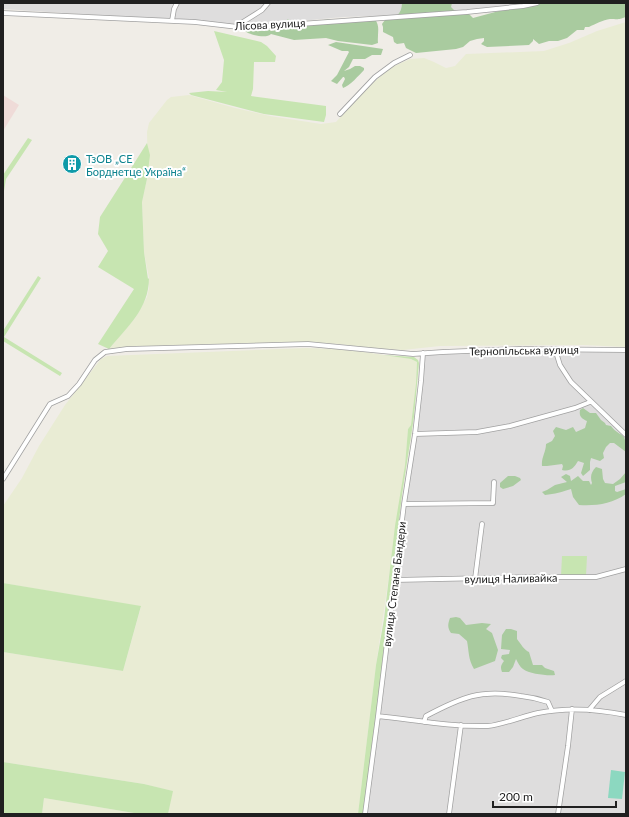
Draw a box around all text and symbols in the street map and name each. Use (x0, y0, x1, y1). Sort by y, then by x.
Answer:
street label: Лісова вулиця (233, 16, 306, 32)
place label: ТзОВ „СЕ Борднетце Україна“ (86, 152, 186, 178)
building icon: ТзОВ „СЕ Борднетце Україна“ (61, 153, 83, 175)
street label: Тернопільська вулиця (469, 343, 579, 357)
street label: вулиця Степана Бандери (380, 521, 408, 647)
street label: вулиця Наливайка (464, 571, 558, 585)
scale bar (493, 783, 616, 809)
text: 200 m (499, 789, 533, 804)

